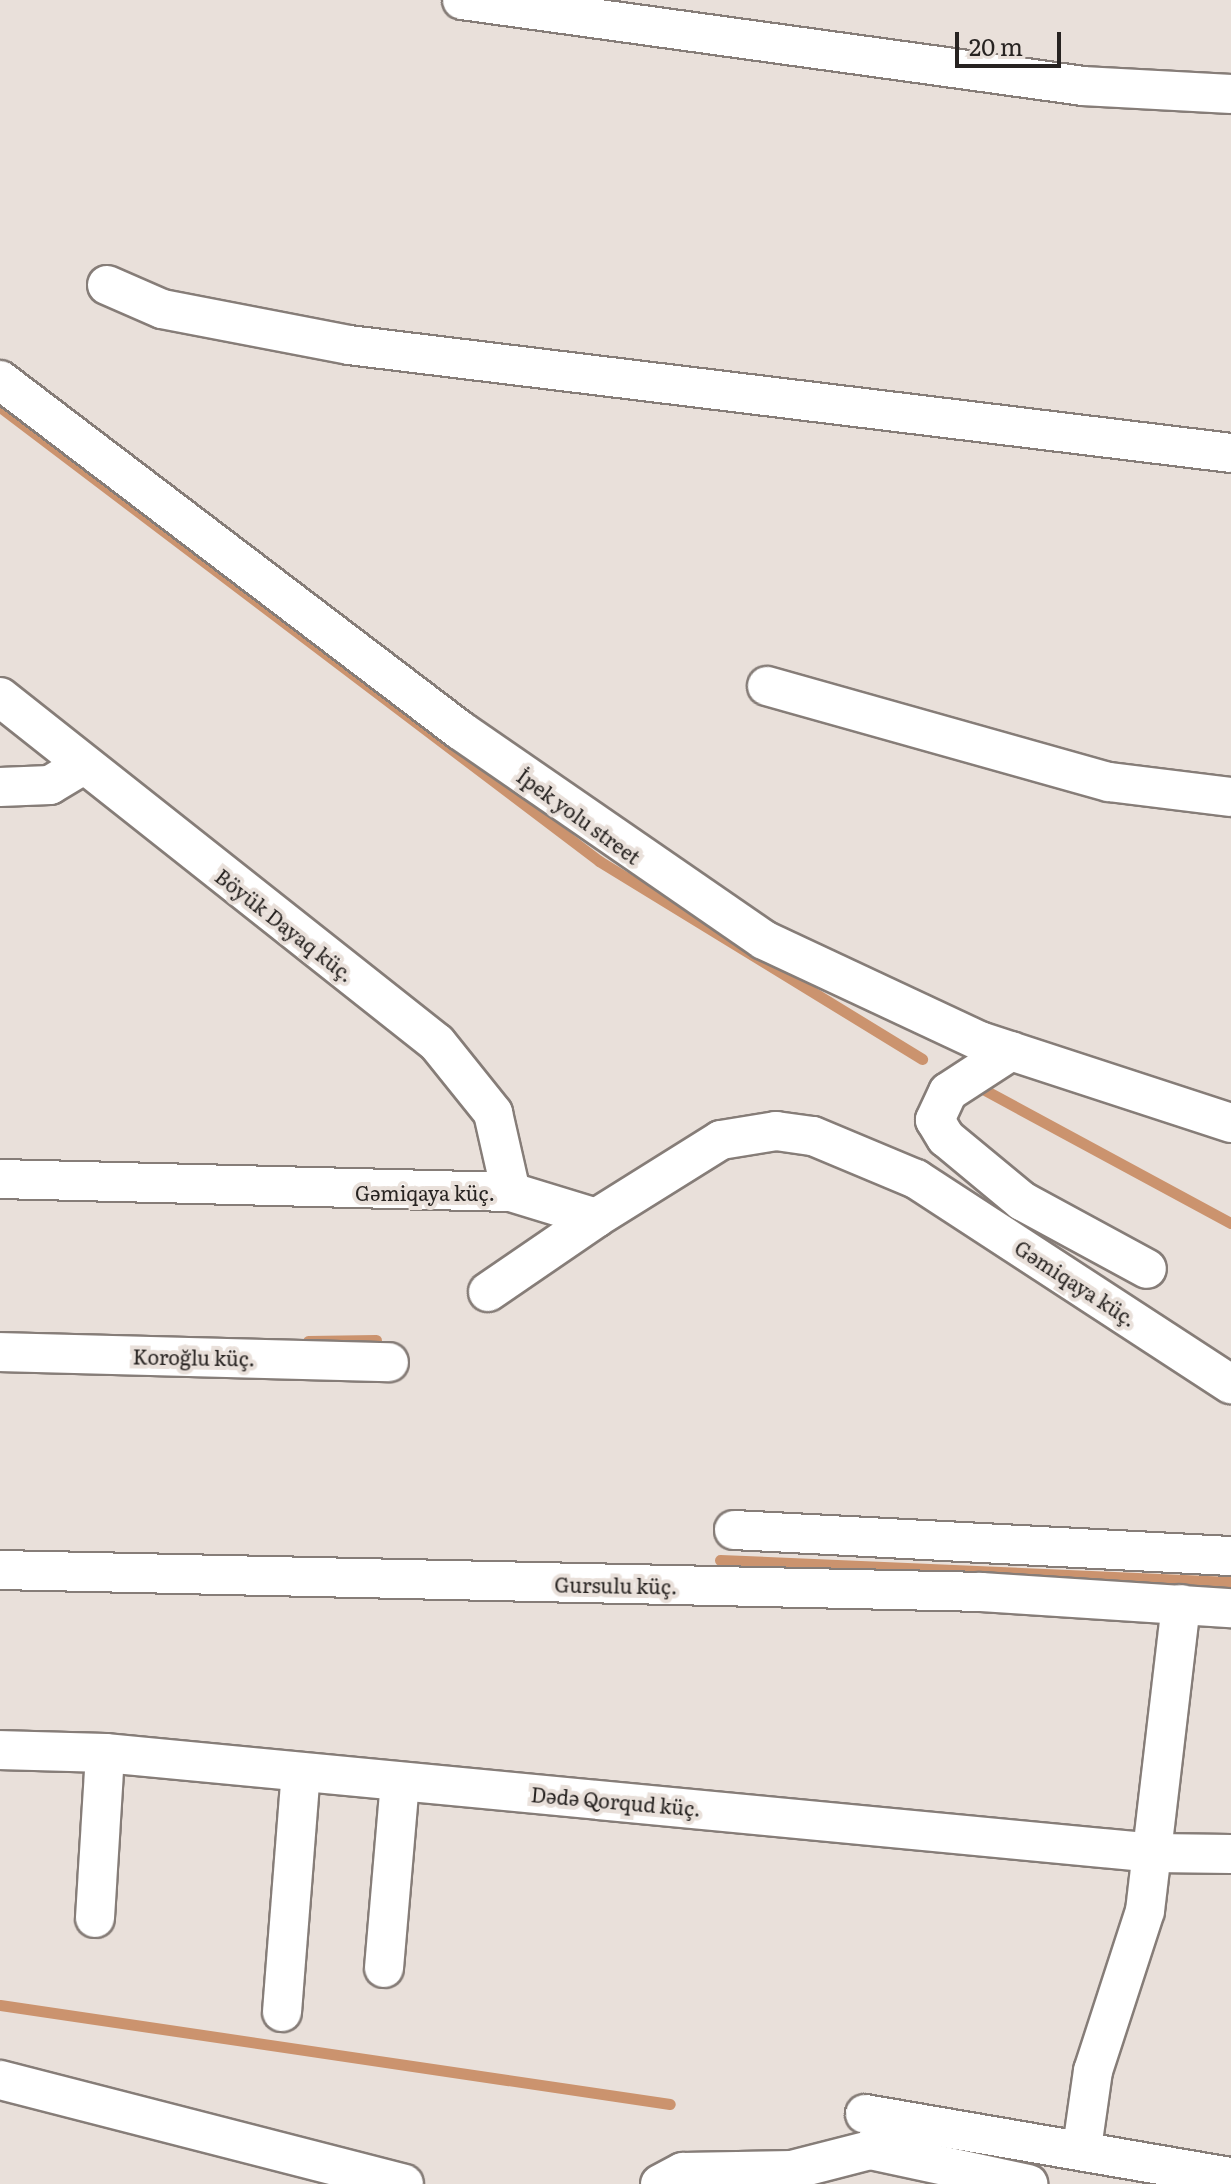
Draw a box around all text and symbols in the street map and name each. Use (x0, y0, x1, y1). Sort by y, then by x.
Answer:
scale bar (959, 16, 1065, 66)
text: 20 m (969, 28, 1023, 63)
street label: İpek yolu street (513, 763, 645, 869)
street label: Böyük Dayaq küç. (211, 863, 359, 987)
street label: Gəmiqaya küç. (355, 1180, 495, 1204)
street label: Gəmiqaya küç. (1011, 1235, 1141, 1331)
street label: Koroğlu küç. (133, 1344, 255, 1370)
street label: Gursulu küç. (554, 1572, 678, 1598)
street label: Dədə Qorqud küç. (530, 1782, 702, 1820)

